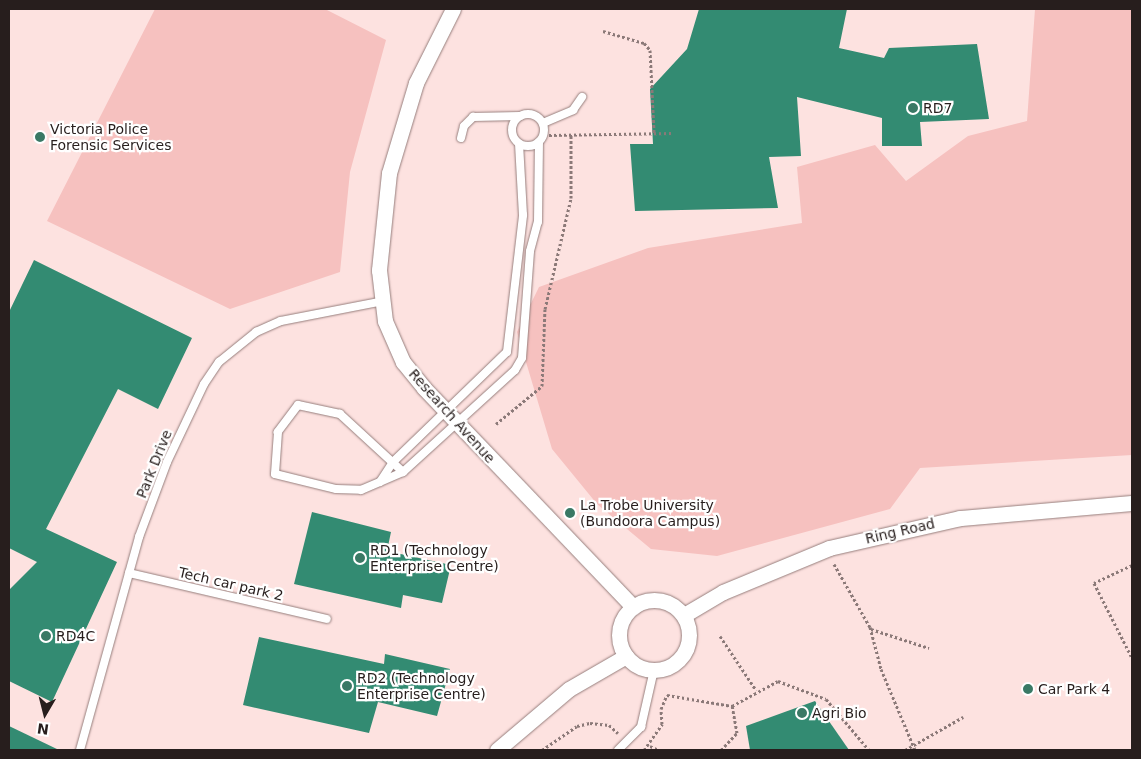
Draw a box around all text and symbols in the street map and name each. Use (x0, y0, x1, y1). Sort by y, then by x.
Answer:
place label: RD7 (923, 100, 952, 116)
marker: RD7 (907, 102, 919, 114)
place label: Victoria Police Forensic Services (50, 121, 171, 154)
marker: Victoria Police Forensic Services (34, 131, 46, 143)
street label: Research Avenue (405, 366, 499, 466)
street label: Park Drive (133, 427, 175, 501)
place label: La Trobe University (Bundoora Campus) (580, 497, 720, 530)
marker: La Trobe University (Bundoora Campus) (564, 507, 576, 519)
street label: Ring Road (864, 515, 936, 547)
place label: RD1 (Technology Enterprise Centre) (370, 542, 499, 574)
marker: RD1 (Technology Enterprise Centre) (354, 552, 366, 564)
street label: Tech car park 2 (177, 564, 285, 604)
place label: RD4C (56, 628, 95, 644)
marker: RD4C (40, 630, 52, 642)
place label: RD2 (Technology Enterprise Centre) (357, 670, 486, 702)
marker: RD2 (Technology Enterprise Centre) (341, 680, 353, 692)
place label: Car Park 4 (1038, 681, 1110, 697)
marker: Car Park 4 (1022, 683, 1034, 695)
north arrow (20, 689, 70, 739)
place label: Agri Bio (812, 705, 867, 721)
marker: Agri Bio (796, 707, 808, 719)
text: N (36, 720, 50, 738)

